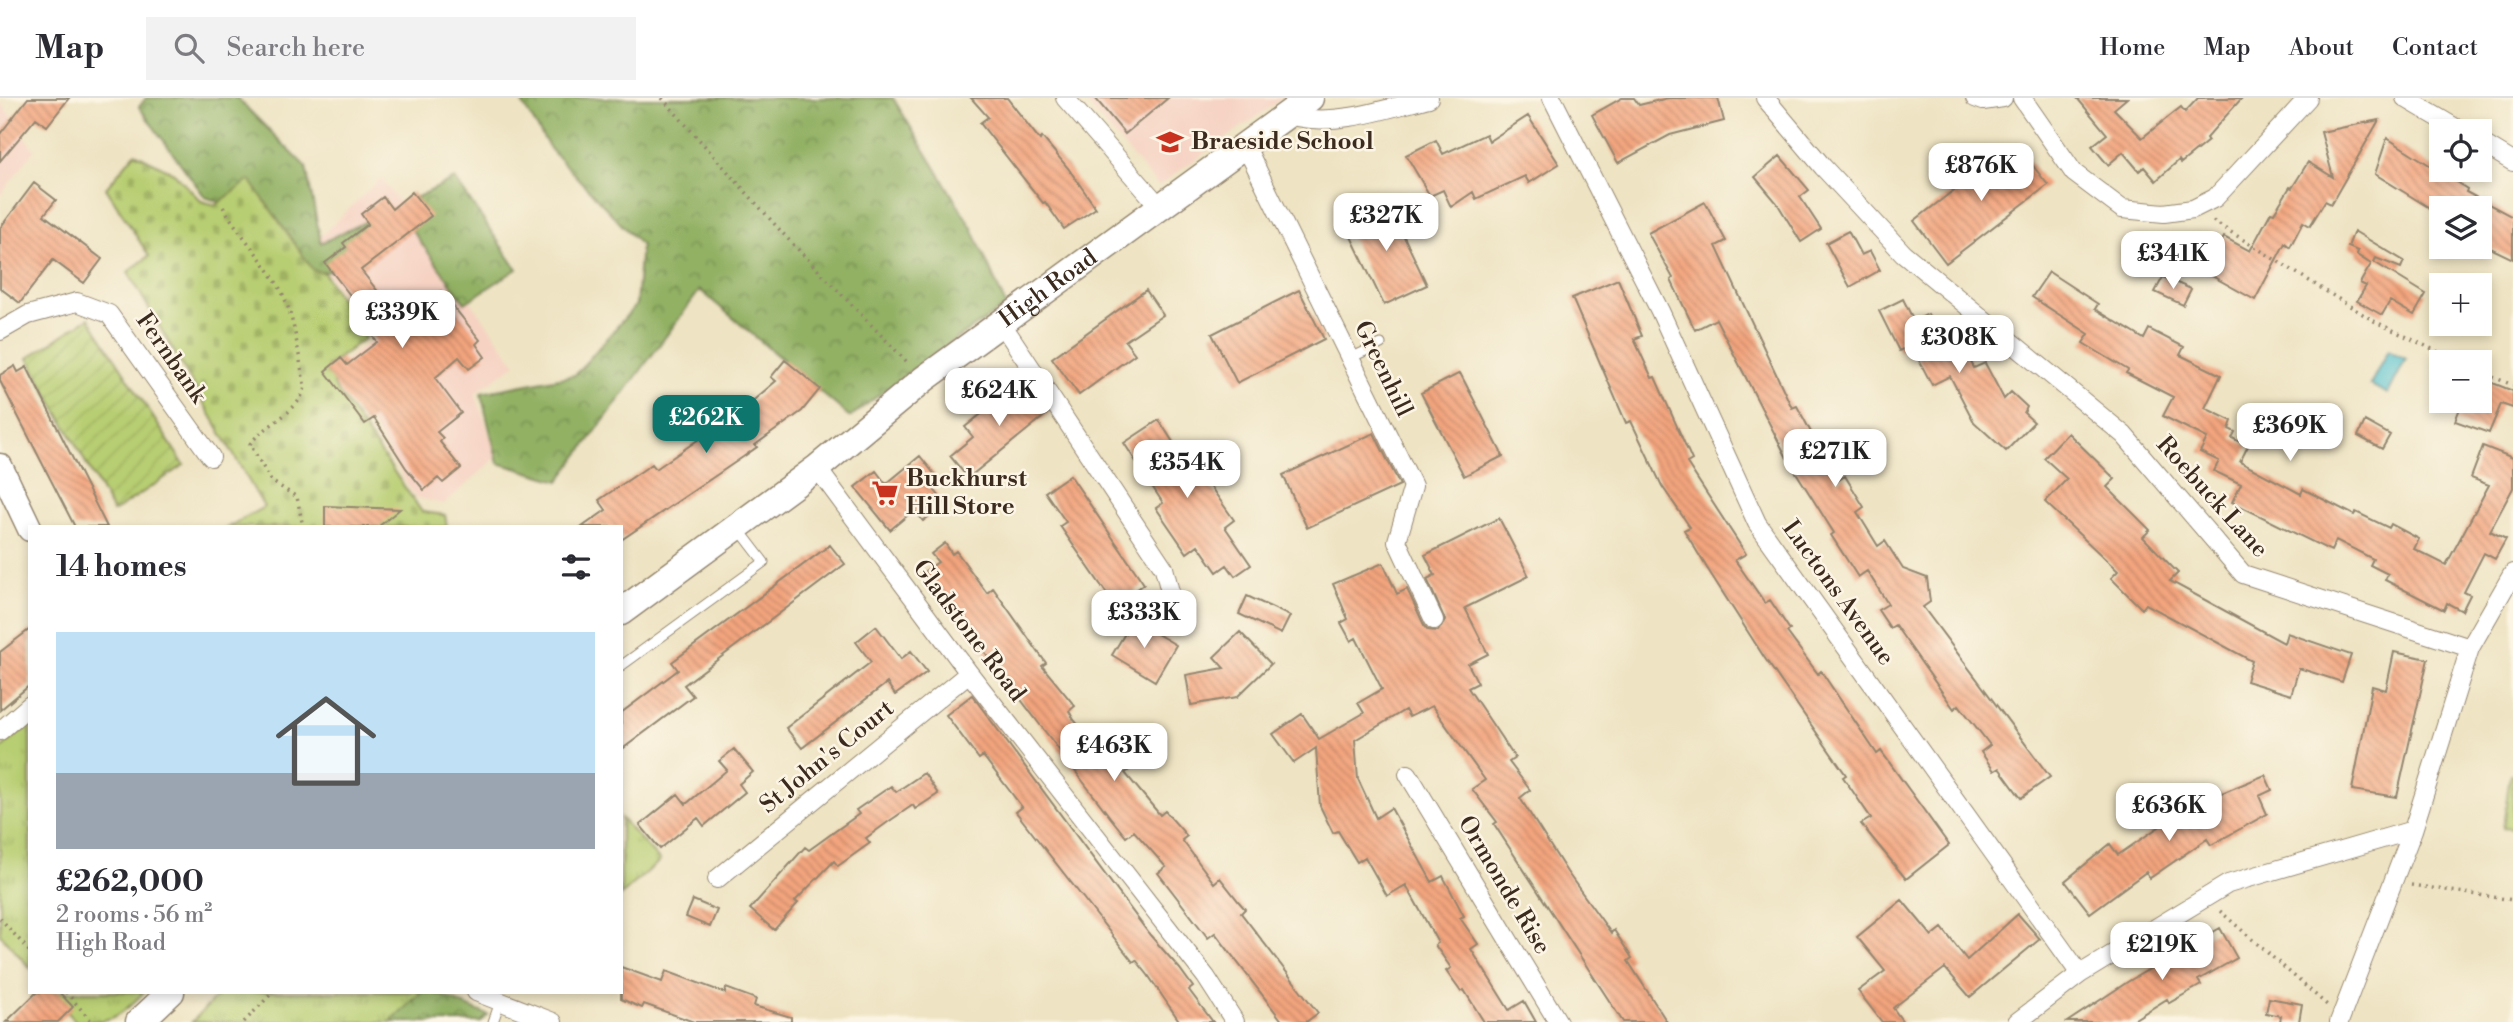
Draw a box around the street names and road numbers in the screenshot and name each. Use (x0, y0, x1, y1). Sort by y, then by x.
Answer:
street label: High Road (993, 243, 1104, 334)
street label: Fernbank (129, 307, 214, 410)
street label: Greenhill (1347, 316, 1419, 422)
street label: Roebuck Lane (2150, 430, 2274, 564)
street label: Luctons Avenue (1775, 515, 1901, 671)
street label: Gladstone Road (906, 554, 1032, 708)
street label: St John's Court (754, 694, 900, 820)
street label: Ormonde Rise (1451, 810, 1557, 960)

